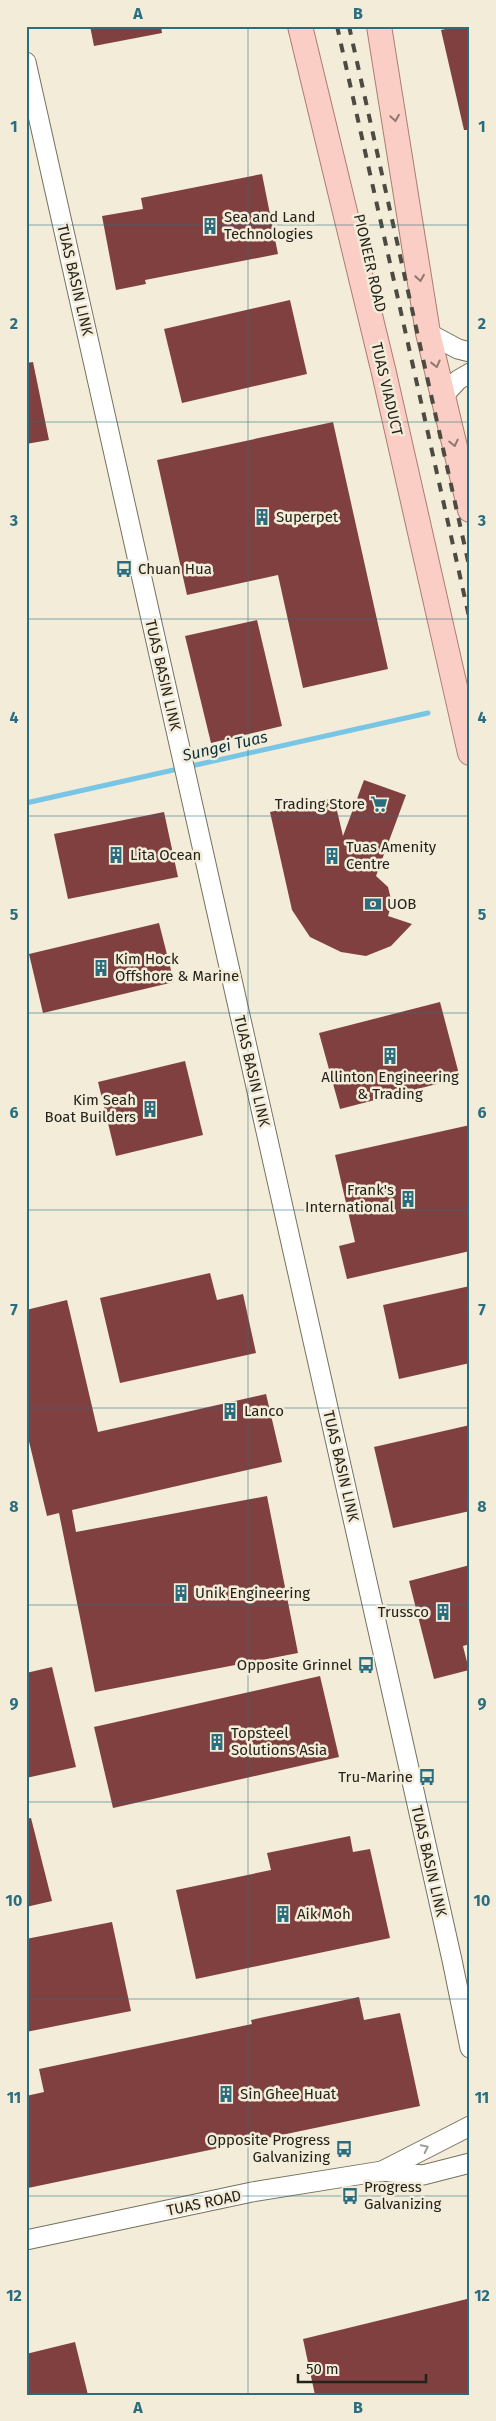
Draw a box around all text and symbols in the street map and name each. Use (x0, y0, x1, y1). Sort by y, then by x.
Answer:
text: A (132, 4, 143, 23)
text: B (353, 4, 363, 23)
one-way arrow (389, 114, 400, 122)
text: 1 (10, 117, 18, 136)
text: 1 (478, 117, 486, 136)
place label: Sea and Land Technologies (224, 208, 315, 243)
street label: PIONEER ROAD (350, 212, 390, 314)
building icon: Sea and Land Technologies (200, 216, 220, 236)
street label: TUAS BASIN LINK (53, 223, 97, 338)
one-way arrow (414, 274, 424, 283)
text: 2 (10, 314, 18, 333)
text: 2 (478, 314, 486, 333)
street label: TUAS VIADUCT (368, 341, 407, 438)
one-way arrow (430, 360, 441, 369)
one-way arrow (449, 438, 459, 447)
building icon: Superpet (252, 507, 272, 527)
place label: Superpet (276, 508, 339, 526)
text: 3 (9, 511, 18, 530)
text: 3 (477, 511, 486, 530)
bus stop icon: Chuan Hua (114, 559, 134, 579)
place label: Chuan Hua (138, 560, 212, 578)
street label: TUAS BASIN LINK (141, 618, 185, 733)
text: 4 (9, 708, 19, 727)
text: 4 (477, 708, 487, 727)
water label: Sungei Tuas (180, 727, 269, 765)
supermarket icon: Trading Store (369, 794, 389, 814)
place label: Trading Store (275, 795, 365, 813)
place label: Tuas Amenity Centre (346, 838, 437, 873)
building icon: Lita Ocean (106, 845, 126, 865)
place label: Lita Ocean (130, 846, 201, 864)
building icon: Tuas Amenity Centre (322, 846, 342, 866)
bank icon: UOB (363, 894, 383, 914)
place label: UOB (387, 895, 416, 913)
text: 5 (10, 905, 19, 924)
text: 5 (478, 905, 487, 924)
place label: Kim Hock Offshore & Marine (115, 950, 239, 985)
building icon: Kim Hock Offshore & Marine (91, 958, 111, 978)
street label: TUAS BASIN LINK (230, 1014, 274, 1129)
building icon: Allinton Engineering & Trading (380, 1046, 400, 1066)
place label: Allinton Engineering & Trading (321, 1068, 459, 1103)
place label: Kim Seah Boat Builders (45, 1091, 136, 1126)
building icon: Kim Seah Boat Builders (140, 1099, 160, 1119)
text: 6 (9, 1103, 19, 1122)
text: 6 (477, 1103, 487, 1122)
place label: Frank's International (305, 1181, 395, 1216)
building icon: Frank's International (398, 1189, 418, 1209)
text: 7 (10, 1300, 18, 1319)
text: 7 (478, 1300, 486, 1319)
building icon: Lanco (220, 1401, 240, 1421)
place label: Lanco (244, 1402, 284, 1420)
street label: TUAS BASIN LINK (319, 1409, 363, 1524)
text: 8 (9, 1497, 19, 1516)
text: 8 (477, 1497, 487, 1516)
building icon: Unik Engineering (171, 1583, 191, 1603)
place label: Unik Engineering (195, 1584, 310, 1602)
building icon: Trussco (433, 1602, 453, 1622)
place label: Trussco (378, 1603, 429, 1621)
bus stop icon: Opposite Grinnel (356, 1655, 376, 1675)
place label: Opposite Grinnel (237, 1656, 353, 1674)
text: 9 (10, 1694, 19, 1713)
text: 9 (478, 1694, 487, 1713)
place label: Topsteel Solutions Asia (231, 1724, 327, 1759)
building icon: Topsteel Solutions Asia (207, 1732, 227, 1752)
bus stop icon: Tru-Marine (417, 1767, 437, 1787)
place label: Tru-Marine (338, 1768, 413, 1786)
street label: TUAS BASIN LINK (407, 1804, 451, 1919)
text: 10 (6, 1891, 22, 1910)
text: 10 (474, 1891, 490, 1910)
building icon: Aik Moh (273, 1904, 293, 1924)
place label: Aik Moh (297, 1905, 351, 1923)
building icon: Sin Ghee Huat (216, 2084, 236, 2104)
place label: Sin Ghee Huat (240, 2085, 337, 2103)
text: 11 (7, 2088, 21, 2107)
text: 11 (475, 2088, 489, 2107)
place label: Opposite Progress Galvanizing (207, 2131, 330, 2166)
bus stop icon: Opposite Progress Galvanizing (334, 2139, 354, 2159)
one-way arrow (420, 2144, 429, 2154)
place label: Progress Galvanizing (364, 2178, 442, 2213)
street label: TUAS ROAD (165, 2186, 243, 2220)
bus stop icon: Progress Galvanizing (340, 2186, 360, 2206)
text: 12 (6, 2286, 22, 2305)
text: 12 (474, 2286, 490, 2305)
scale bar (298, 2351, 426, 2383)
text: 50 m (306, 2360, 339, 2378)
text: A (132, 2398, 143, 2417)
text: B (353, 2398, 363, 2417)

